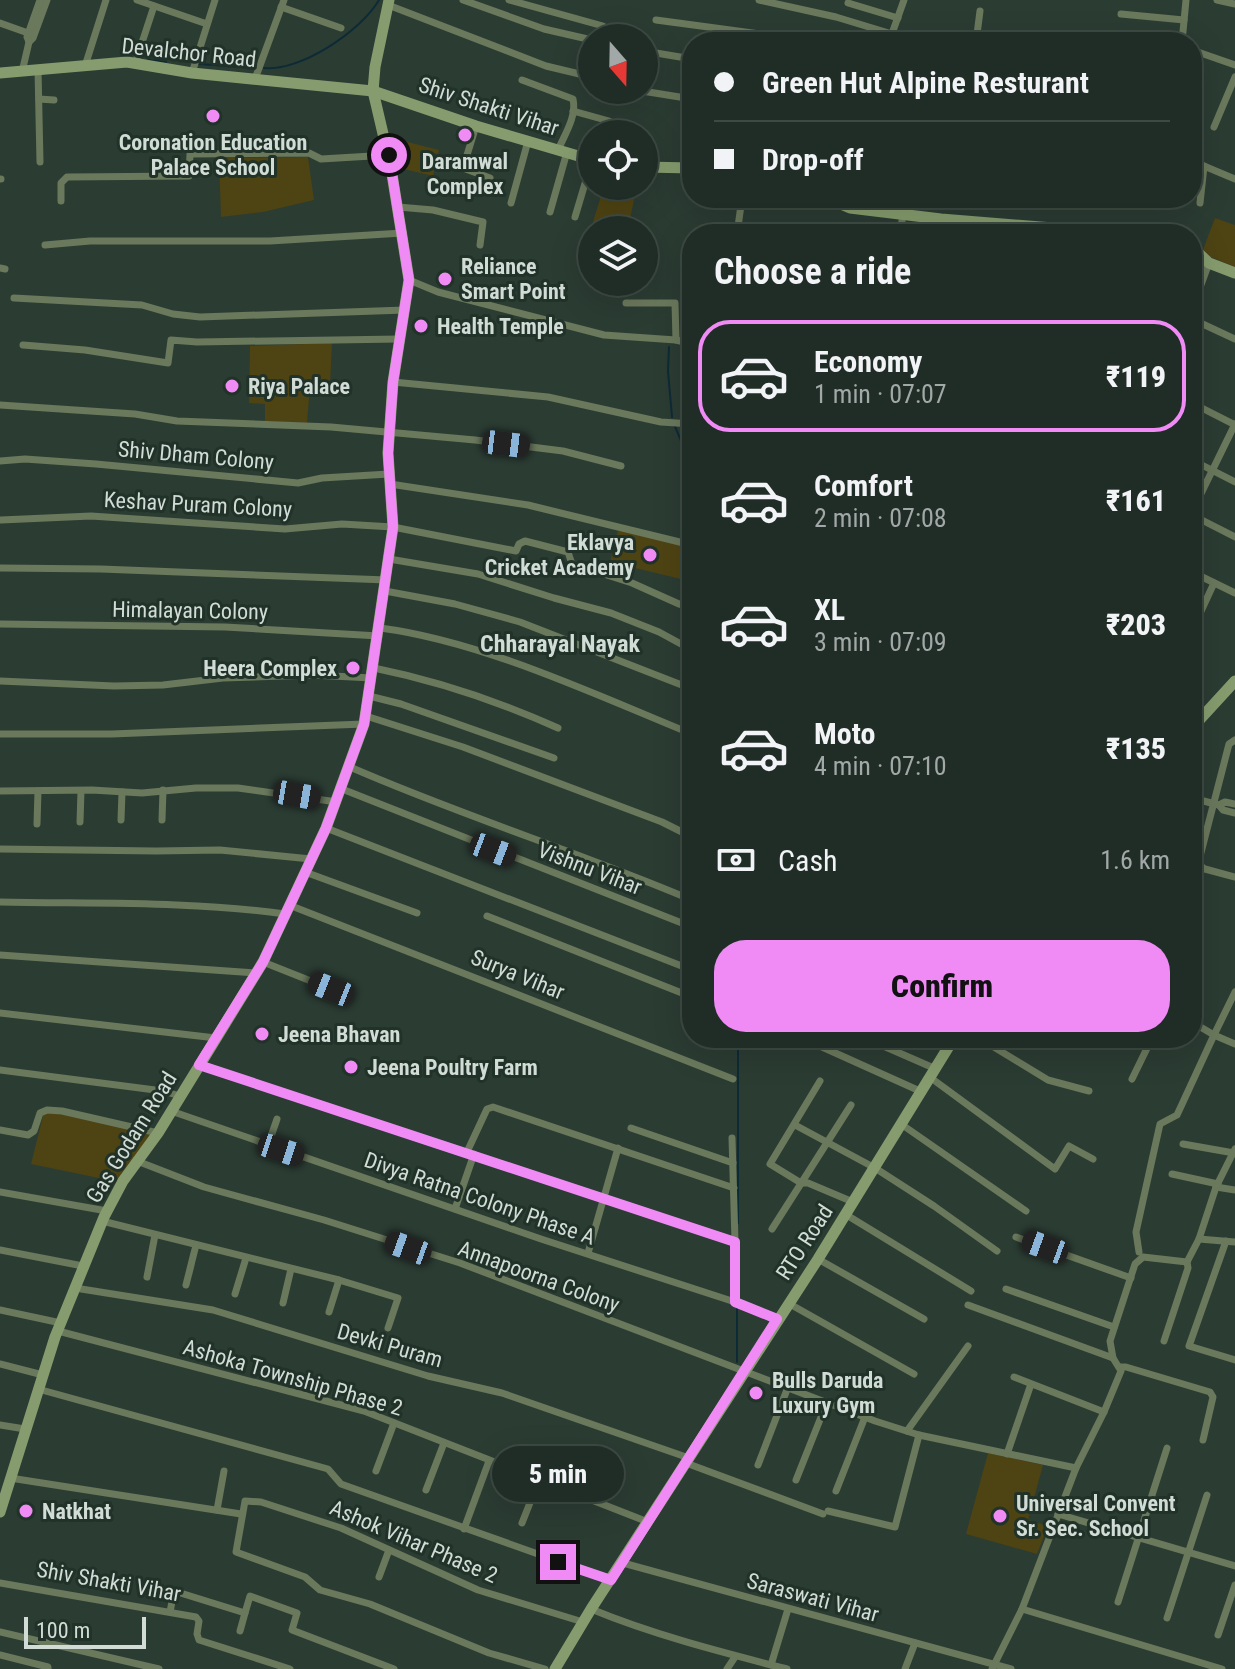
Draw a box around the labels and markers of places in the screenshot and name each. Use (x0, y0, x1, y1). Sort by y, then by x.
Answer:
marker: Coronation Education Palace School (204, 107, 222, 125)
marker: Daramwal Complex (456, 126, 474, 144)
place label: Coronation Education Palace School (119, 130, 307, 180)
place label: Daramwal Complex (422, 149, 508, 199)
place label: Reliance Smart Point (461, 254, 566, 304)
marker: Reliance Smart Point (436, 270, 454, 288)
place label: Health Temple (437, 314, 564, 339)
marker: Health Temple (412, 317, 430, 335)
place label: Riya Palace (248, 374, 350, 399)
marker: Riya Palace (223, 377, 241, 395)
place label: Eklavya Cricket Academy (485, 530, 634, 580)
marker: Eklavya Cricket Academy (641, 546, 659, 564)
place label: Heera Complex (203, 656, 337, 681)
marker: Heera Complex (344, 659, 362, 677)
place label: Jeena Bhavan (278, 1022, 400, 1047)
marker: Jeena Bhavan (253, 1025, 271, 1043)
place label: Jeena Poultry Farm (367, 1055, 538, 1080)
marker: Jeena Poultry Farm (342, 1058, 360, 1076)
place label: Bulls Daruda Luxury Gym (772, 1368, 883, 1418)
marker: Bulls Daruda Luxury Gym (747, 1384, 765, 1402)
place label: Universal Convent Sr. Sec. School (1016, 1491, 1176, 1541)
place label: Natkhat (42, 1499, 111, 1524)
marker: Natkhat (17, 1502, 35, 1520)
marker: Universal Convent Sr. Sec. School (991, 1507, 1009, 1525)

